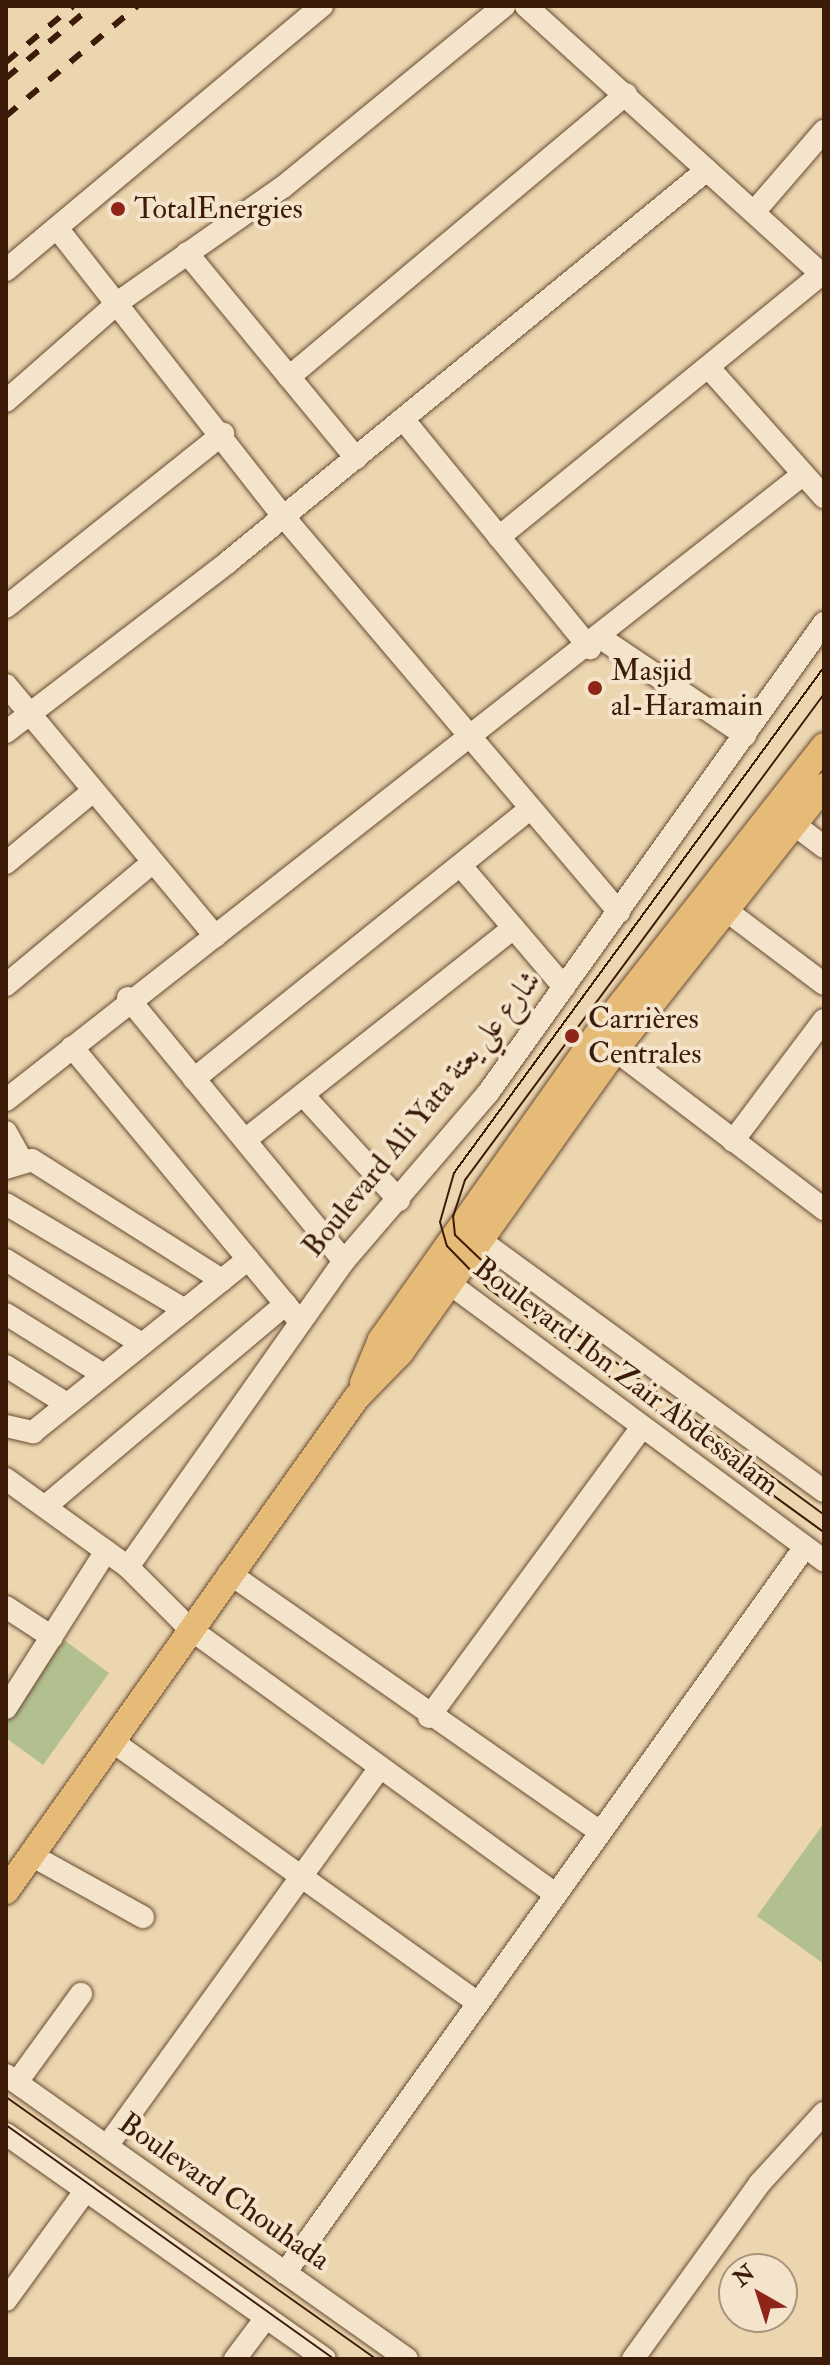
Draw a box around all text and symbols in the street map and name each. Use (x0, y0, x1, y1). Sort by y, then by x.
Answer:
place label: TotalEnergies (134, 191, 303, 227)
marker: TotalEnergies (109, 200, 127, 218)
place label: Masjid al-Haramain (611, 653, 763, 724)
marker: Masjid al-Haramain (586, 679, 604, 697)
street label: Boulevard Ali Yata شارع علي يعتة (295, 963, 549, 1265)
place label: Carrières Centrales (588, 1001, 701, 1072)
marker: Carrières Centrales (563, 1027, 581, 1045)
street label: Boulevard Ibn Zair Abdessalam (466, 1250, 786, 1504)
street label: Boulevard Chouhada (111, 2106, 337, 2278)
north arrow (718, 2253, 798, 2333)
text: N (728, 2259, 761, 2293)

